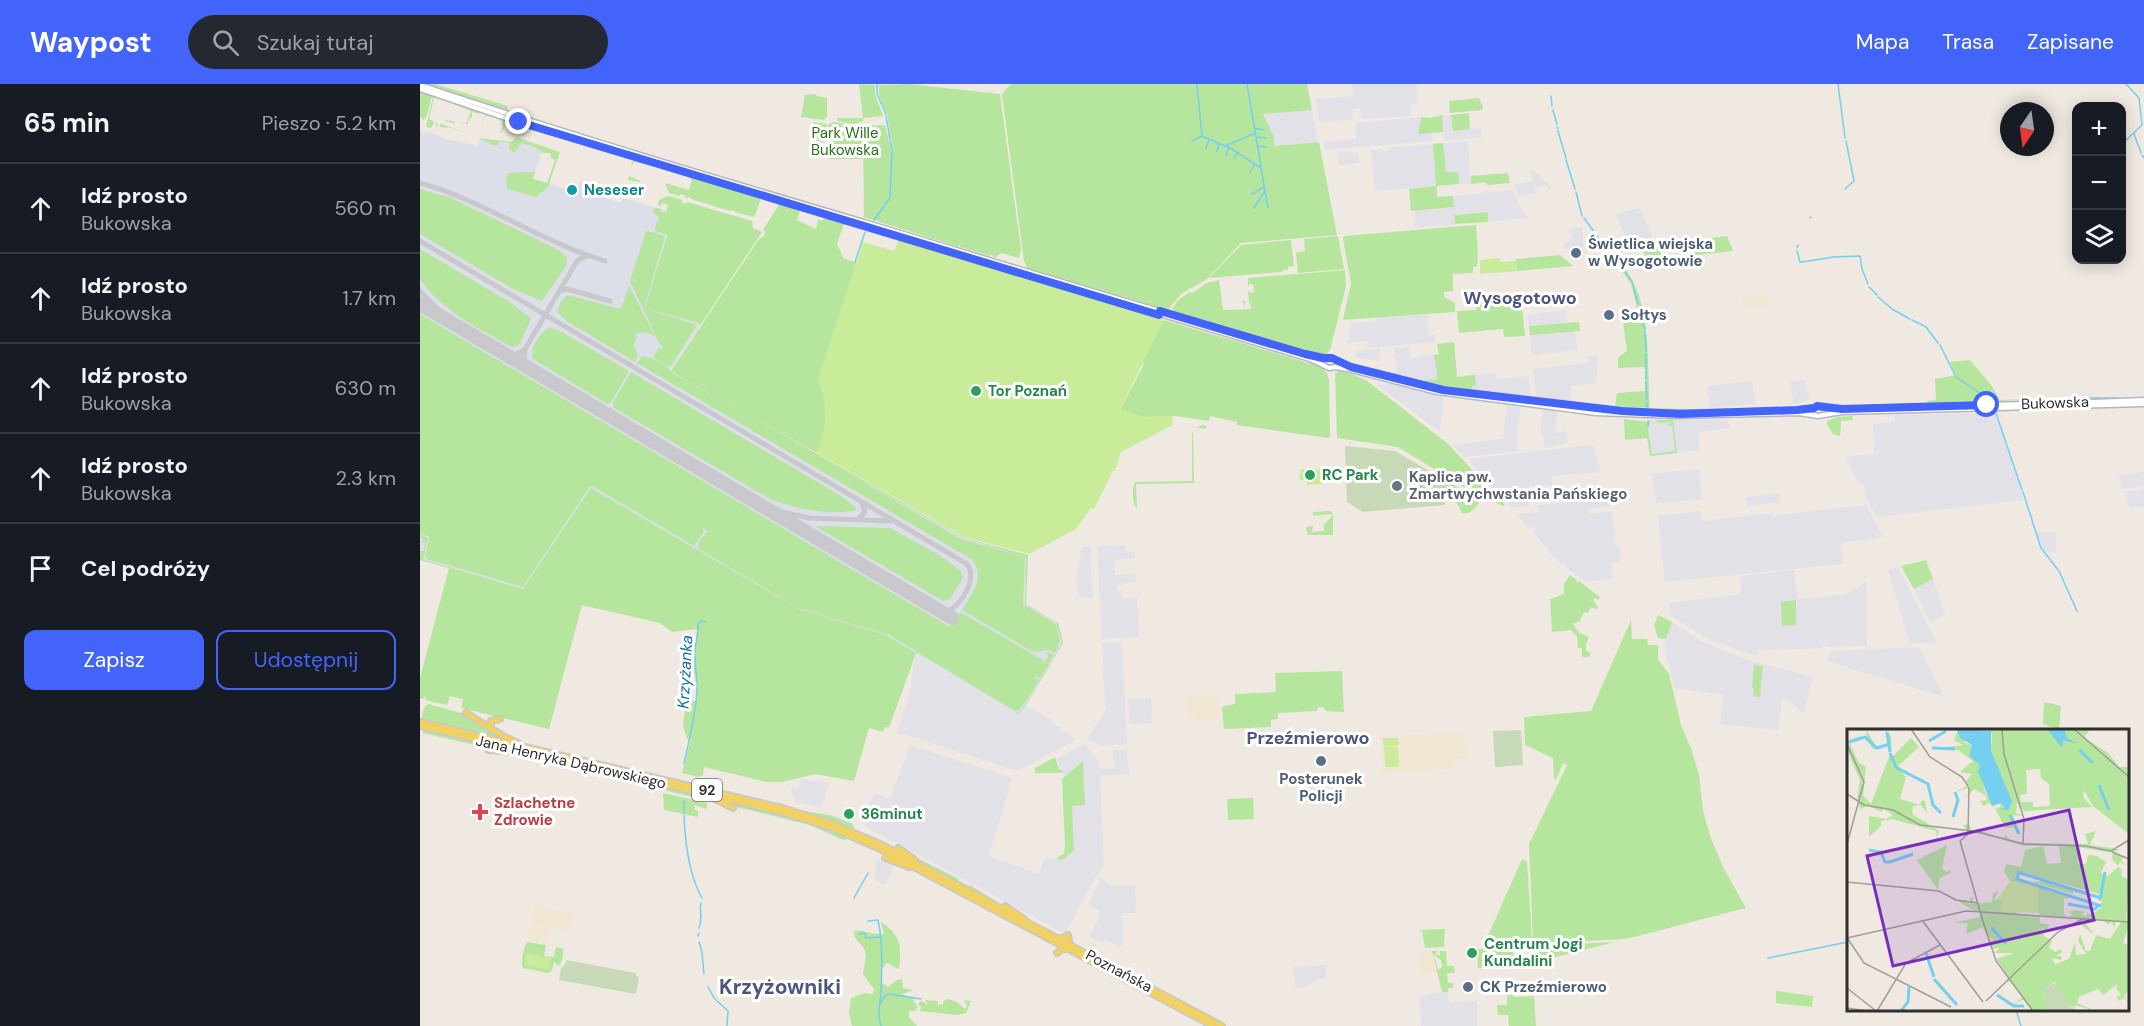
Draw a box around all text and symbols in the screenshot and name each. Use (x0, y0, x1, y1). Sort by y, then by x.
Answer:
search box (188, 15, 608, 69)
text: Waypost (30, 24, 152, 61)
icon: search (209, 26, 242, 59)
text: Szukaj tutaj (257, 28, 373, 57)
text: Mapa (1856, 28, 1909, 56)
text: Trasa (1942, 28, 1994, 56)
text: Zapisane (2027, 28, 2114, 56)
north arrow (2000, 102, 2054, 156)
map controls (2072, 102, 2126, 264)
button: + (2072, 102, 2126, 156)
text: 65 min (24, 106, 110, 140)
route end (505, 108, 531, 134)
text: Pieszo · 5.2 km (262, 110, 396, 136)
park label: Park Wille Bukowska (811, 123, 879, 160)
button: − (2072, 156, 2126, 210)
place label: Neseser (584, 180, 644, 200)
text: Idź prosto (81, 181, 188, 210)
marker: Neseser (565, 183, 579, 197)
icon: ahead (24, 192, 57, 225)
text: 560 m (334, 195, 396, 221)
text: Bukowska (81, 210, 172, 236)
button: layers (2072, 210, 2126, 264)
place label: Świetlica wiejska w Wysogotowie (1588, 234, 1713, 271)
marker: Świetlica wiejska w Wysogotowie (1569, 246, 1583, 260)
text: Idź prosto (81, 271, 188, 300)
icon: ahead (24, 282, 57, 315)
text: 1.7 km (343, 285, 396, 311)
district label: Wysogotowo (1463, 286, 1577, 310)
text: Bukowska (81, 300, 172, 326)
place label: Sołtys (1621, 305, 1667, 325)
marker: Sołtys (1602, 308, 1616, 322)
text: Idź prosto (81, 361, 188, 390)
icon: ahead (24, 372, 57, 405)
text: 630 m (335, 375, 396, 401)
place label: Tor Poznań (988, 381, 1067, 401)
marker: Tor Poznań (969, 384, 983, 398)
text: Bukowska (81, 390, 172, 416)
route start (1973, 391, 1999, 417)
street label: Bukowska (2021, 392, 2089, 414)
text: Idź prosto (81, 451, 188, 480)
icon: ahead (24, 462, 57, 495)
text: 2.3 km (335, 465, 396, 491)
place label: RC Park (1322, 465, 1379, 485)
place label: Kaplica pw. Zmartwychwstania Pańskiego (1409, 467, 1627, 504)
marker: RC Park (1303, 468, 1317, 482)
marker: Kaplica pw. Zmartwychwstania Pańskiego (1390, 479, 1404, 493)
text: Bukowska (81, 480, 172, 506)
icon: arrive (24, 552, 57, 585)
text: Cel podróży (81, 554, 210, 583)
button: Zapisz (24, 630, 204, 690)
button: Udostępnij (216, 630, 396, 690)
water label: Krzyżanka (673, 634, 697, 709)
district label: Przeźmierowo (1247, 726, 1369, 750)
inset map (1847, 729, 2129, 1011)
street label: Jana Henryka Dąbrowskiego (474, 730, 668, 794)
marker: Posterunek Policji (1314, 754, 1328, 768)
place label: Posterunek Policji (1279, 769, 1363, 806)
road number: 92 (692, 779, 722, 801)
place label: Szlachetne Zdrowie (494, 793, 575, 830)
marker: Szlachetne Zdrowie (471, 803, 489, 821)
place label: 36minut (861, 804, 923, 824)
marker: 36minut (842, 807, 856, 821)
place label: Centrum Jogi Kundalini (1484, 934, 1583, 971)
street label: Poznańska (1082, 945, 1156, 997)
marker: Centrum Jogi Kundalini (1465, 946, 1479, 960)
district label: Krzyżowniki (719, 973, 841, 1001)
place label: CK Przeźmierowo (1480, 977, 1607, 997)
marker: CK Przeźmierowo (1461, 980, 1475, 994)

